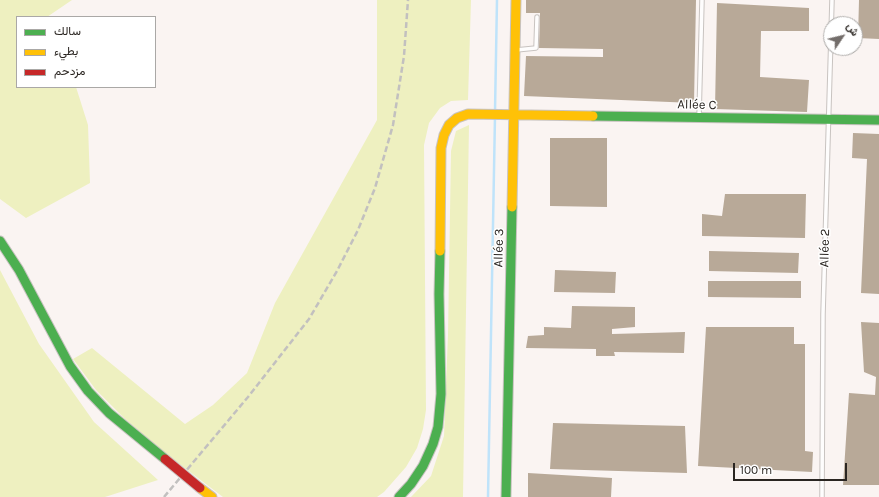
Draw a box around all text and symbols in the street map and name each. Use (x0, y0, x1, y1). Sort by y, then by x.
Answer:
legend (16, 16, 156, 88)
north arrow (823, 16, 863, 56)
text: ش (843, 20, 862, 39)
text: سالك (54, 24, 81, 38)
text: بطيء (54, 44, 78, 58)
text: مزدحم (54, 64, 85, 78)
street label: Allée C (677, 97, 717, 113)
street label: Allée 3 (491, 228, 507, 268)
street label: Allée 2 (817, 229, 833, 267)
scale bar (735, 455, 849, 481)
text: 100 m (740, 463, 772, 477)

